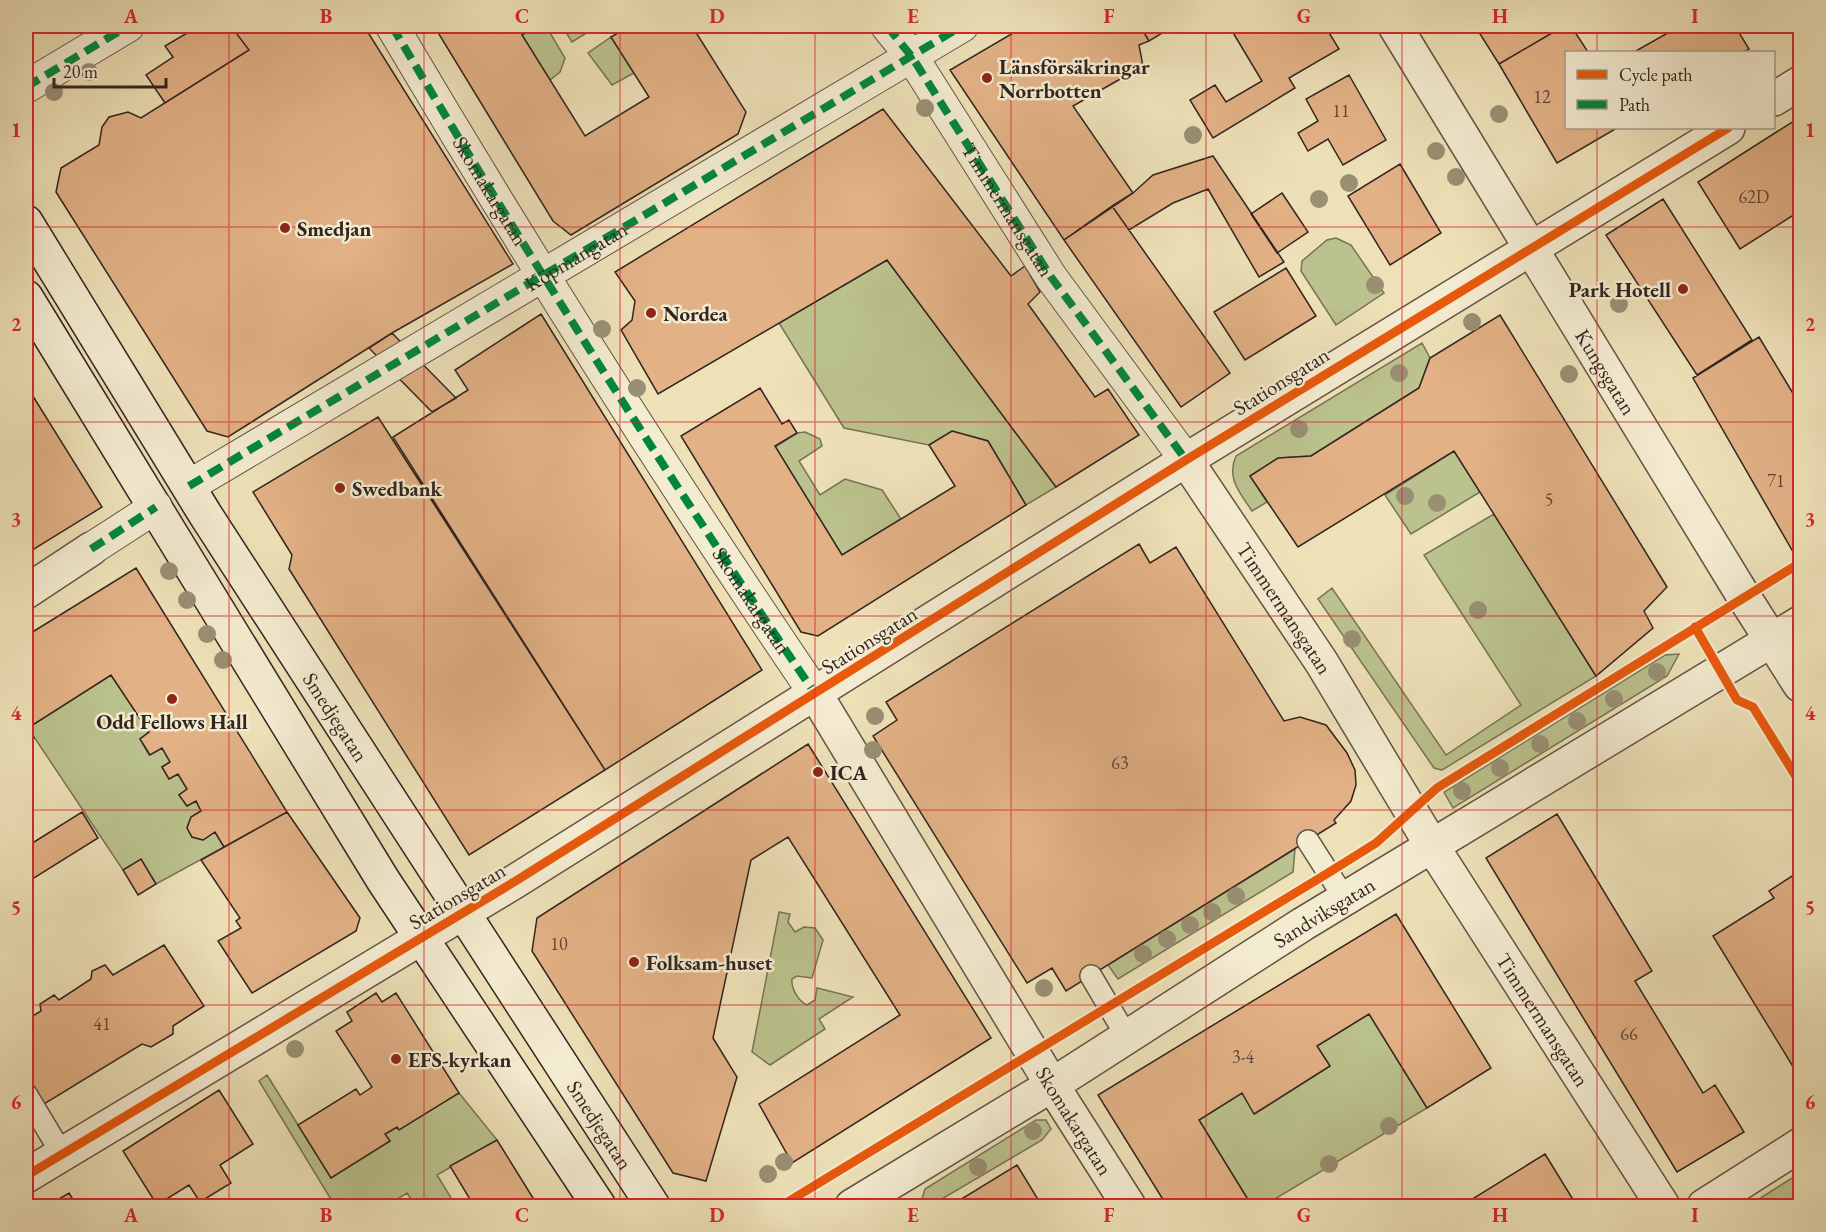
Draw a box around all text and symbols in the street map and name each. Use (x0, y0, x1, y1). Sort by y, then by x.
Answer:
text: A (123, 3, 139, 29)
text: B (320, 3, 332, 29)
text: C (515, 3, 529, 29)
text: D (709, 3, 725, 29)
text: E (907, 3, 919, 29)
text: F (1104, 3, 1115, 29)
text: G (1297, 3, 1311, 29)
text: H (1492, 3, 1508, 29)
text: I (1691, 3, 1699, 29)
scale bar (54, 51, 166, 89)
legend (1565, 51, 1775, 129)
place label: Länsförsäkringar Norrbotten (999, 53, 1150, 104)
text: 20 m (63, 60, 98, 83)
text: Cycle path (1619, 63, 1693, 86)
marker: Länsförsäkringar Norrbotten (980, 71, 994, 85)
house number: 12 (1533, 85, 1551, 108)
text: Path (1619, 93, 1650, 116)
house number: 11 (1332, 99, 1350, 122)
text: 1 (11, 117, 21, 143)
text: 1 (1805, 117, 1815, 143)
street label: Skomakargatan (447, 131, 535, 250)
street label: Timmermansgatan (956, 137, 1061, 281)
house number: 62D (1739, 185, 1769, 208)
place label: Smedjan (297, 215, 371, 242)
street label: Köpmangatan (519, 215, 632, 297)
marker: Smedjan (278, 221, 292, 235)
place label: Park Hotell (1569, 276, 1671, 303)
marker: Park Hotell (1676, 282, 1690, 296)
place label: Nordea (663, 300, 728, 327)
marker: Nordea (644, 306, 658, 320)
text: 2 (11, 311, 22, 337)
text: 2 (1805, 311, 1816, 337)
street label: Kungsgatan (1570, 324, 1643, 420)
street label: Stationsgatan (1228, 341, 1334, 421)
house number: 71 (1767, 469, 1785, 492)
place label: Swedbank (352, 475, 443, 502)
marker: Swedbank (333, 481, 347, 495)
house number: 5 (1545, 488, 1553, 511)
text: 3 (11, 506, 21, 532)
text: 3 (1805, 506, 1815, 532)
street label: Timmermansgatan (1231, 537, 1339, 679)
street label: Skomakargatan (707, 541, 798, 659)
street label: Stationsgatan (816, 600, 922, 680)
street label: Smedjegatan (297, 667, 375, 767)
marker: Odd Fellows Hall (165, 692, 179, 706)
text: 4 (11, 700, 22, 726)
text: 4 (1805, 700, 1816, 726)
place label: Odd Fellows Hall (96, 708, 248, 735)
house number: 63 (1111, 751, 1129, 774)
place label: ICA (830, 759, 868, 786)
marker: ICA (811, 765, 825, 779)
street label: Stationsgatan (404, 857, 510, 935)
street label: Sandviksgatan (1268, 870, 1380, 953)
text: 5 (11, 894, 21, 920)
text: 5 (1805, 894, 1815, 920)
house number: 10 (550, 932, 568, 955)
street label: Timmermansgatan (1491, 948, 1596, 1091)
place label: Folksam-huset (646, 949, 773, 976)
marker: Folksam-huset (627, 955, 641, 969)
house number: 41 (93, 1012, 111, 1035)
house number: 66 (1620, 1022, 1638, 1045)
house number: 3-4 (1232, 1045, 1254, 1068)
place label: EFS-kyrkan (408, 1046, 511, 1073)
marker: EFS-kyrkan (389, 1052, 403, 1066)
street label: Skomakargatan (1030, 1061, 1119, 1180)
street label: Smedjegatan (562, 1075, 639, 1175)
text: 6 (11, 1089, 22, 1115)
text: 6 (1805, 1089, 1816, 1115)
text: A (123, 1202, 139, 1228)
text: B (320, 1202, 332, 1228)
text: C (515, 1202, 529, 1228)
text: D (709, 1202, 725, 1228)
text: E (907, 1202, 919, 1228)
text: F (1104, 1202, 1115, 1228)
text: G (1297, 1202, 1311, 1228)
text: H (1492, 1202, 1508, 1228)
text: I (1691, 1202, 1699, 1228)

